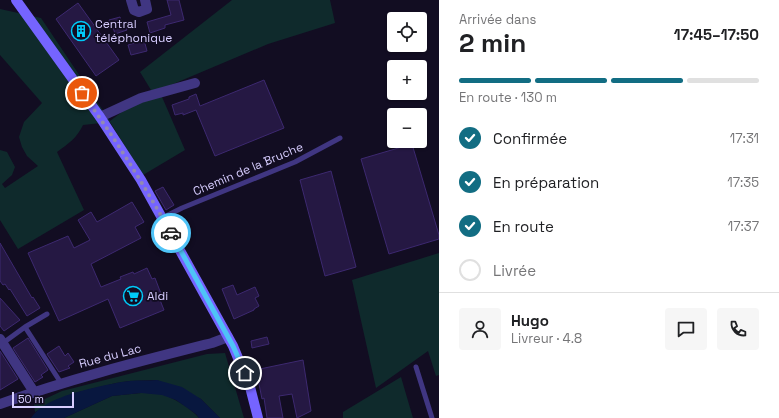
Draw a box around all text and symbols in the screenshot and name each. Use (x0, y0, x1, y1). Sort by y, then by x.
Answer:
text: Arrivée dans (459, 11, 536, 28)
map controls (387, 12, 427, 148)
button: locate (387, 12, 427, 52)
place label: Central téléphonique (95, 16, 172, 46)
building icon: Central téléphonique (70, 20, 92, 42)
text: 17:45–17:50 (674, 25, 759, 44)
text: 2 min (459, 26, 526, 60)
button: + (387, 60, 427, 100)
pin (65, 76, 99, 110)
icon: bag (71, 82, 93, 104)
text: En route · 130 m (459, 89, 557, 106)
button: − (387, 108, 427, 148)
icon: check (459, 127, 481, 149)
text: Confirmée (493, 129, 567, 148)
text: 17:31 (730, 130, 759, 147)
street label: Chemin de la Bruche (190, 139, 306, 199)
icon: check (459, 171, 481, 193)
text: En préparation (493, 173, 599, 192)
text: 17:35 (727, 174, 759, 191)
courier (151, 213, 191, 253)
icon: check (459, 215, 481, 237)
text: En route (493, 217, 554, 236)
text: 17:37 (728, 218, 759, 235)
icon: car (160, 222, 182, 244)
text: Livrée (493, 261, 536, 280)
supermarket icon: Aldi (122, 285, 144, 307)
place label: Aldi (147, 288, 168, 304)
button: person (459, 308, 501, 350)
button: chat (665, 308, 707, 350)
button: phone (717, 308, 759, 350)
text: Hugo (511, 311, 549, 330)
text: Livreur · 4.8 (511, 330, 582, 347)
street label: Rue du Lac (77, 340, 143, 372)
pin (228, 356, 262, 390)
icon: home (234, 362, 256, 384)
scale bar (12, 390, 74, 409)
text: 50 m (18, 392, 44, 406)

